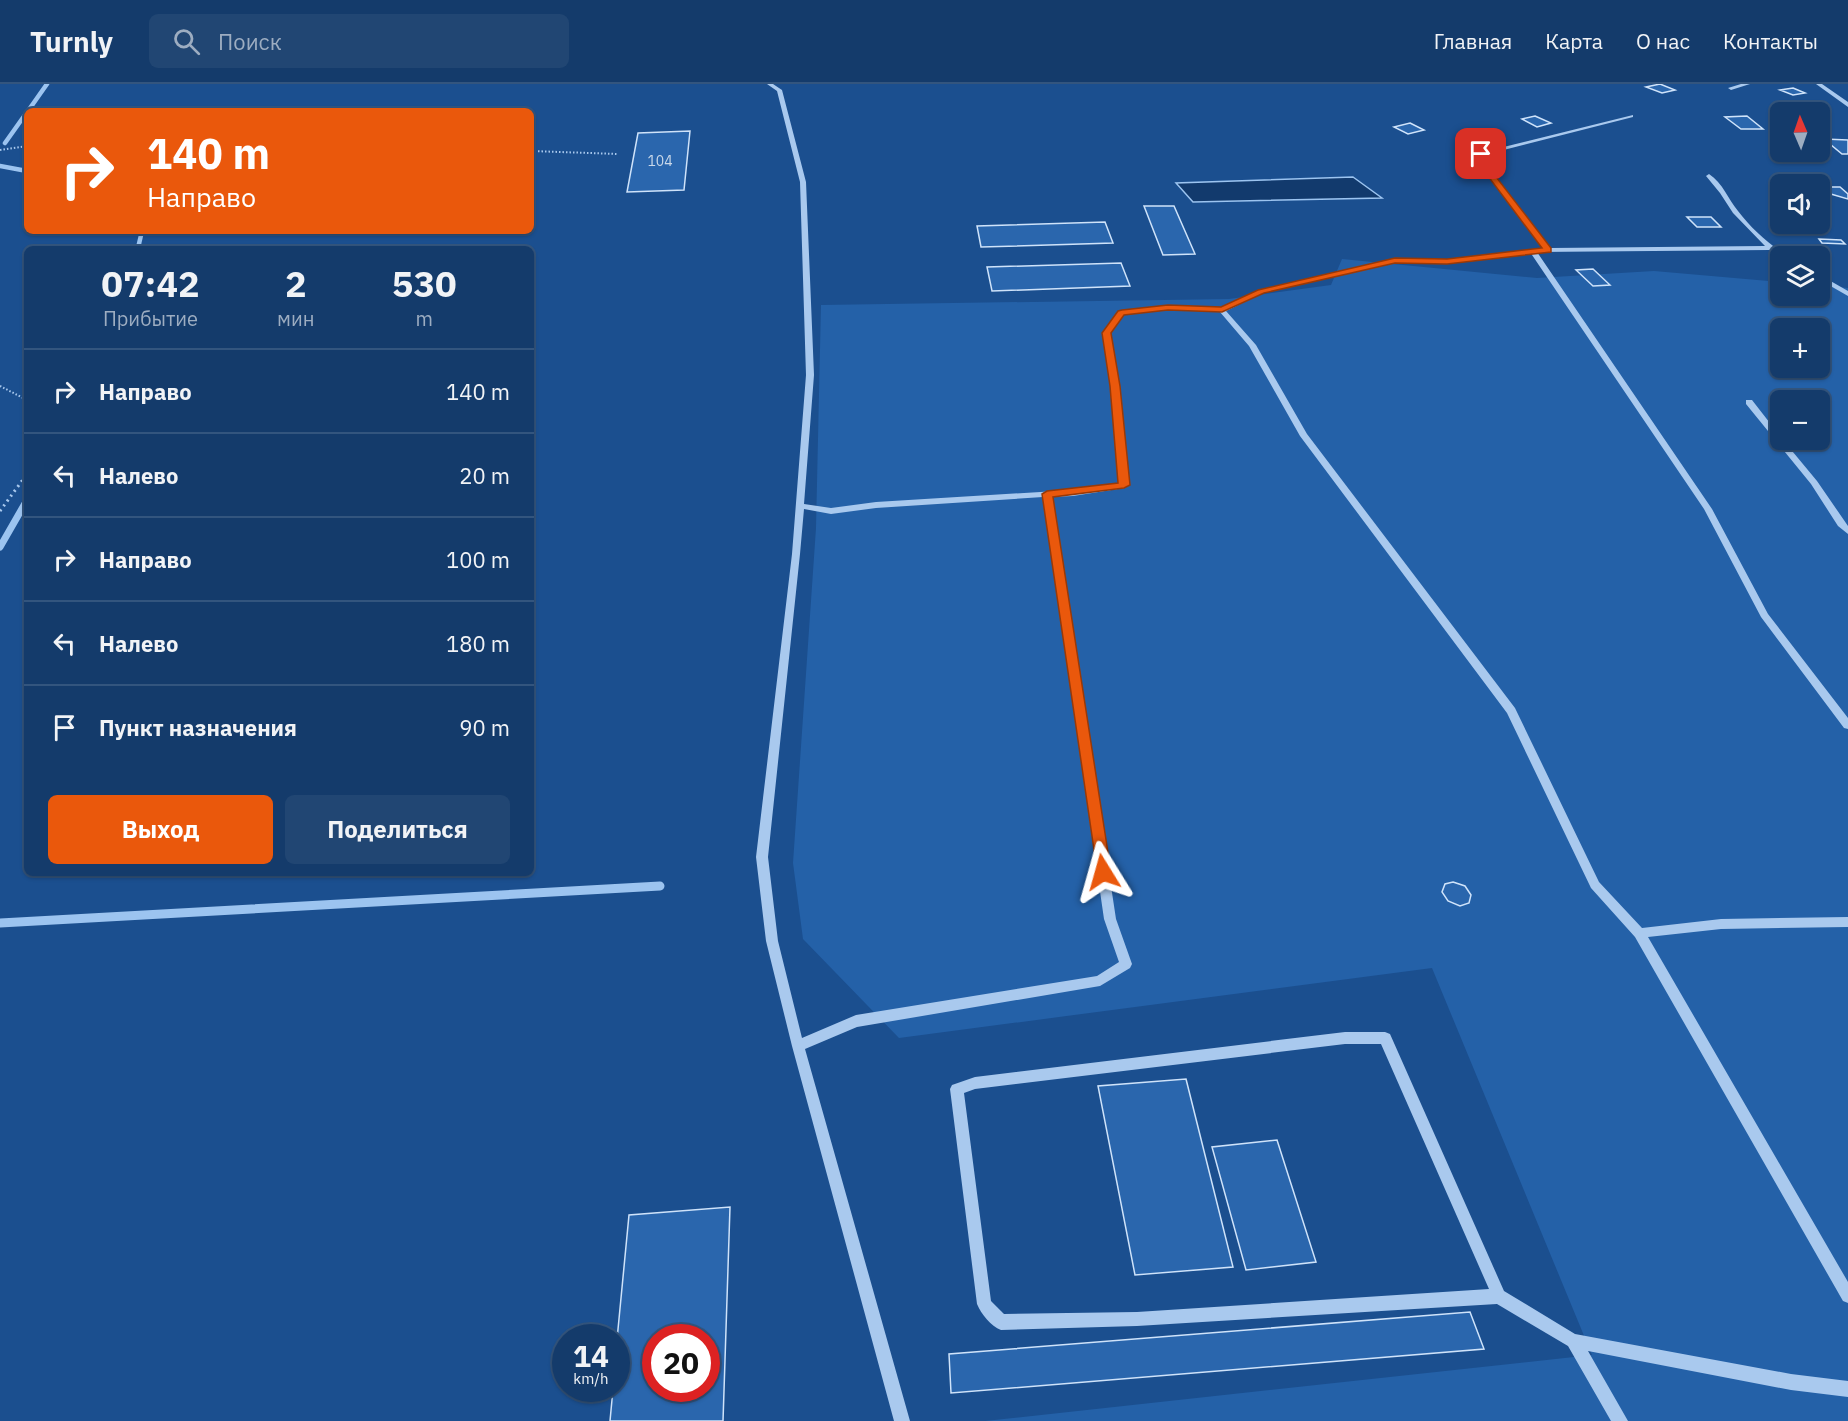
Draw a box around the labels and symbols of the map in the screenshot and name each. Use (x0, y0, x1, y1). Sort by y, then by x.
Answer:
north arrow (1770, 102, 1830, 162)
pin (1455, 128, 1506, 179)
house number: 104 (647, 152, 673, 170)
position arrow (1071, 840, 1135, 904)
speed limit sign: 20 (642, 1324, 720, 1402)

